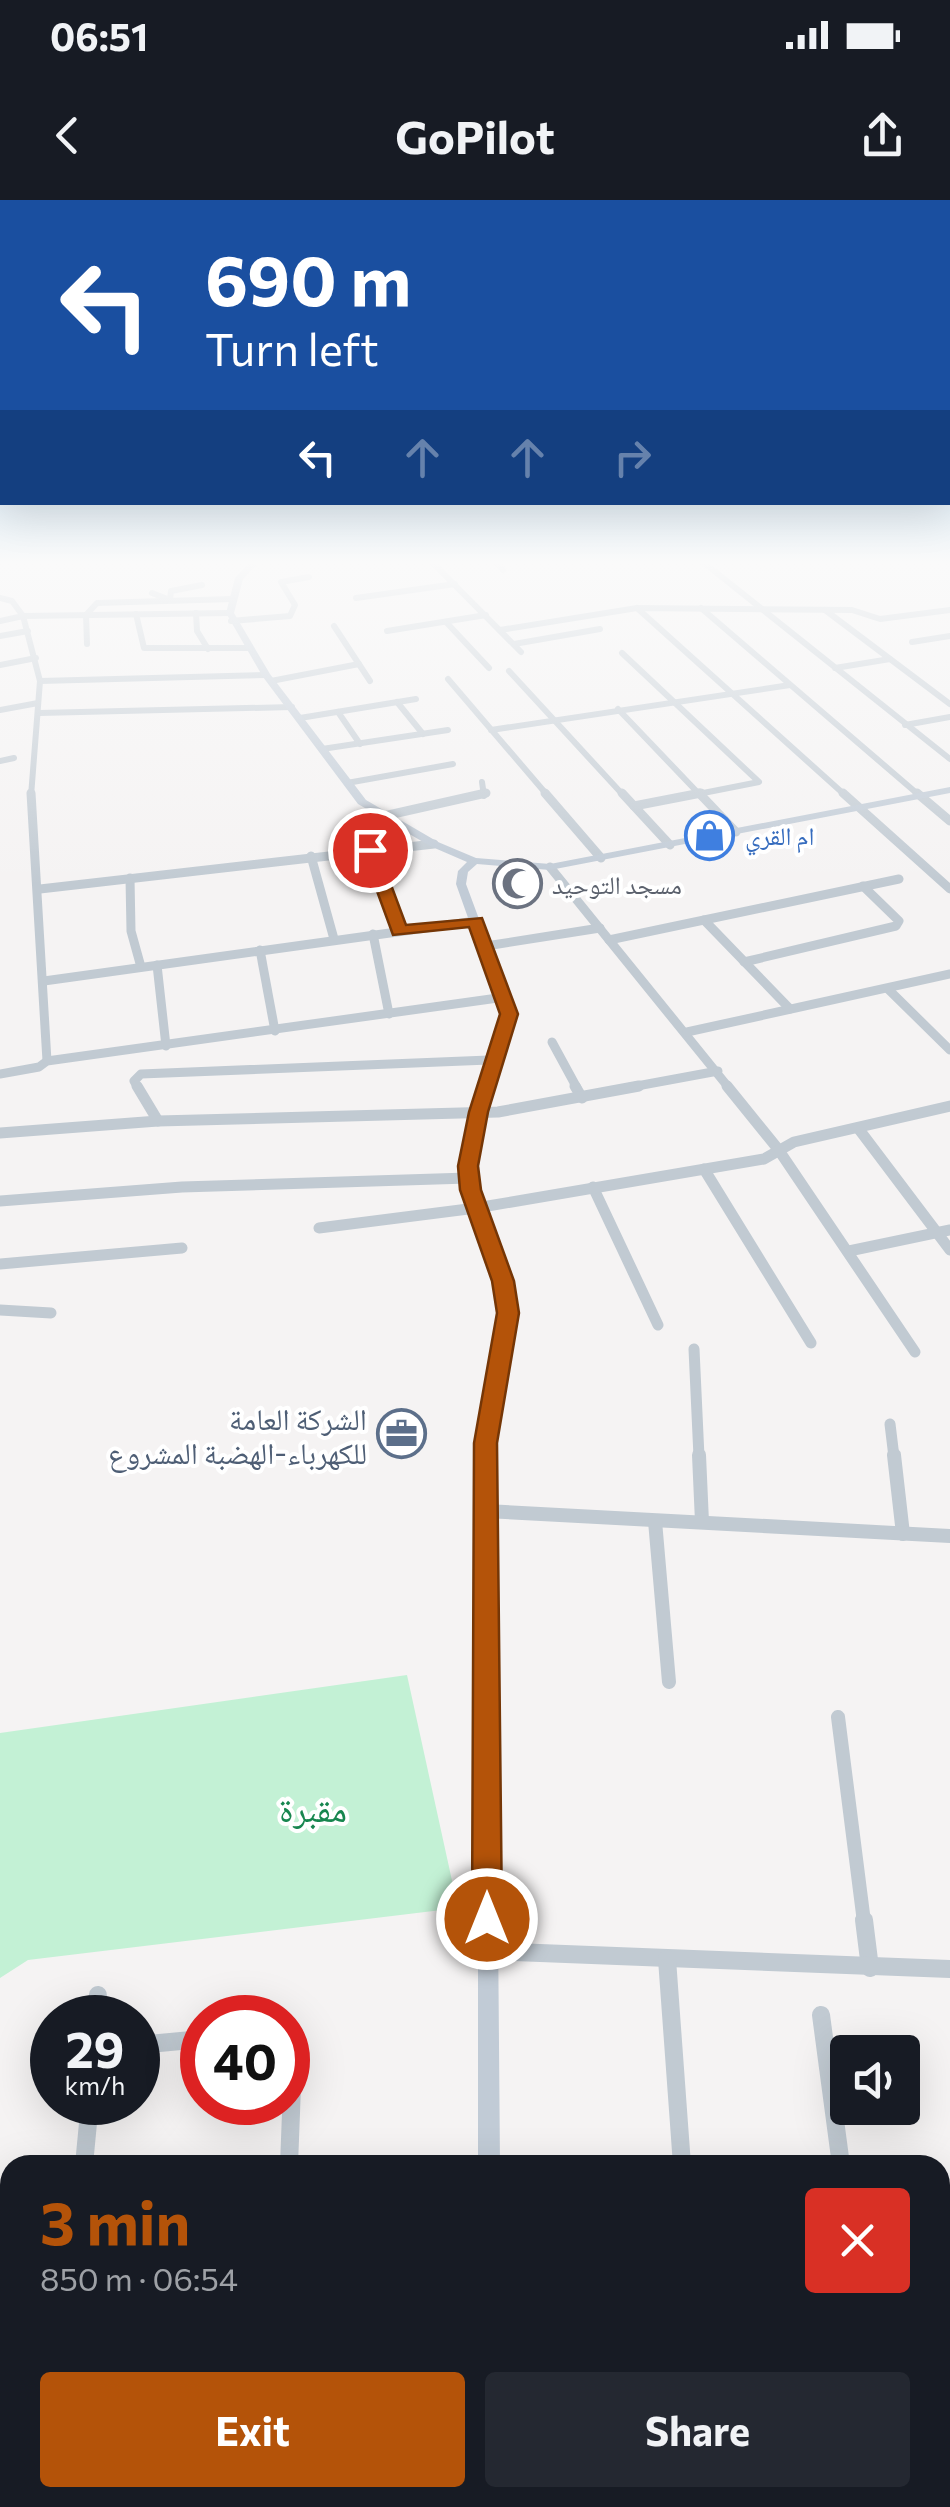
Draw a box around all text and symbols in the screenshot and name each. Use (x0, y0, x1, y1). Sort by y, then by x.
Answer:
text: 06:51 (50, 12, 148, 59)
icon: back (40, 108, 95, 163)
text: GoPilot (395, 108, 555, 163)
icon: share (855, 108, 910, 163)
text: 690 m (205, 235, 411, 320)
icon: left (40, 240, 170, 370)
text: Turn left (205, 320, 379, 375)
icon: left (290, 430, 345, 485)
icon: ahead (395, 430, 450, 485)
icon: ahead (500, 430, 555, 485)
icon: right (605, 430, 660, 485)
pin (328, 808, 413, 893)
shop icon: ام القري (684, 809, 736, 861)
place label: ام القري (745, 820, 814, 856)
icon: arrive (343, 823, 398, 878)
mosque icon: مسجد التوحيد (491, 858, 543, 910)
place label: مسجد التوحيد (552, 869, 682, 899)
place label: الشركة العامة للكهرباء-الهضبة المشروع (108, 1399, 367, 1473)
office icon: الشركة العامة للكهرباء-الهضبة المشروع (376, 1408, 428, 1460)
park label: مقبرة (279, 1786, 347, 1830)
position arrow (435, 1867, 539, 1971)
speed limit sign: 40 (180, 1995, 310, 2125)
text: 29 (65, 2017, 124, 2078)
map controls (830, 2035, 920, 2125)
button: sound (830, 2035, 920, 2125)
text: km/h (65, 2070, 125, 2100)
text: 3 min (40, 2184, 190, 2257)
button: close (805, 2188, 910, 2293)
text: 850 m · 06:54 (40, 2258, 238, 2298)
button: Exit (40, 2372, 465, 2487)
button: Share (485, 2372, 910, 2487)

